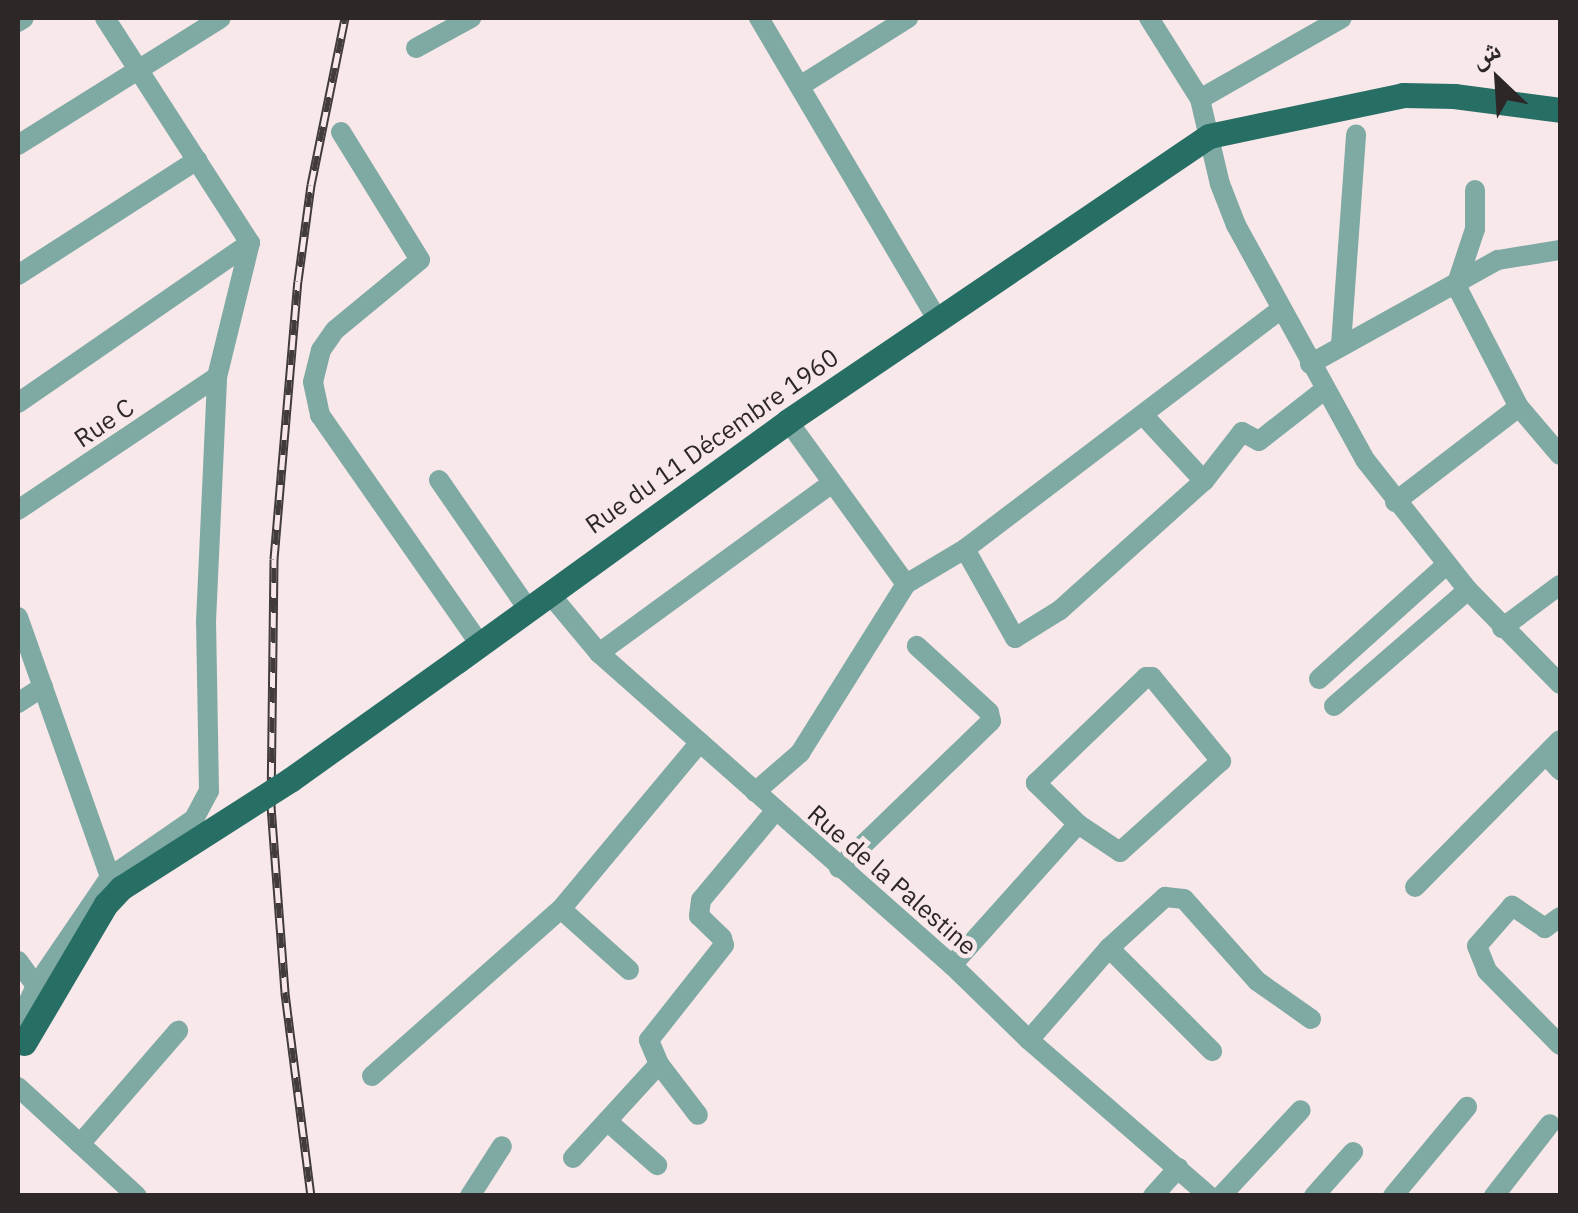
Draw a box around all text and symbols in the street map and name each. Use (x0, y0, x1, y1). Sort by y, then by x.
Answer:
text: ش (1464, 29, 1506, 75)
north arrow (1448, 30, 1548, 130)
street label: Rue du 11 Décembre 1960 (580, 342, 844, 540)
street label: Rue C (69, 392, 139, 454)
street label: Rue de la Palestine (802, 799, 982, 961)

